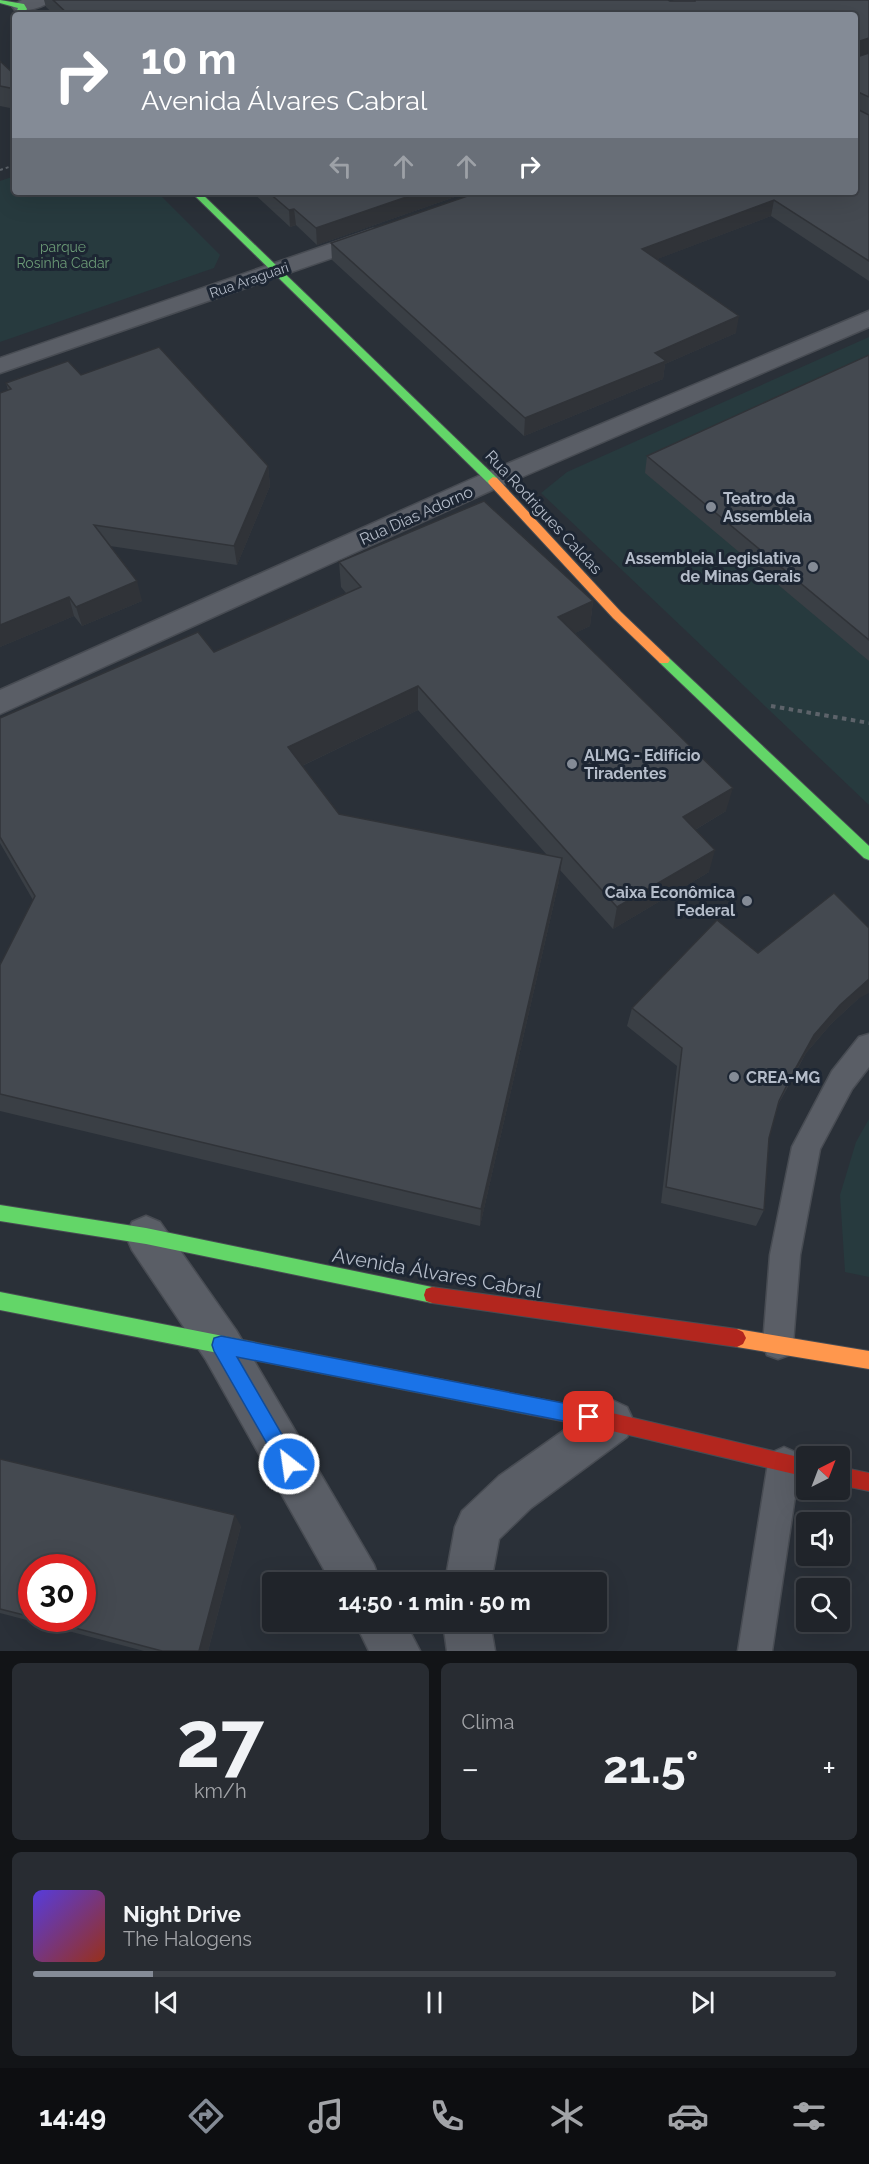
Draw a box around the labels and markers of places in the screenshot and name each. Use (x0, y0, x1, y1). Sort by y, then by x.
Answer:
place label: Teatro da Assembleia (723, 489, 812, 526)
marker: Teatro da Assembleia (704, 500, 718, 514)
place label: Assembleia Legislativa de Minas Gerais (625, 549, 801, 586)
marker: Assembleia Legislativa de Minas Gerais (806, 560, 820, 574)
place label: ALMG - Edifício Tiradentes (584, 746, 701, 783)
marker: ALMG - Edifício Tiradentes (565, 757, 579, 771)
place label: Caixa Econômica Federal (605, 883, 736, 920)
marker: Caixa Econômica Federal (740, 894, 754, 908)
place label: CREA-MG (746, 1068, 820, 1087)
marker: CREA-MG (727, 1070, 741, 1084)
pin (563, 1391, 614, 1442)

